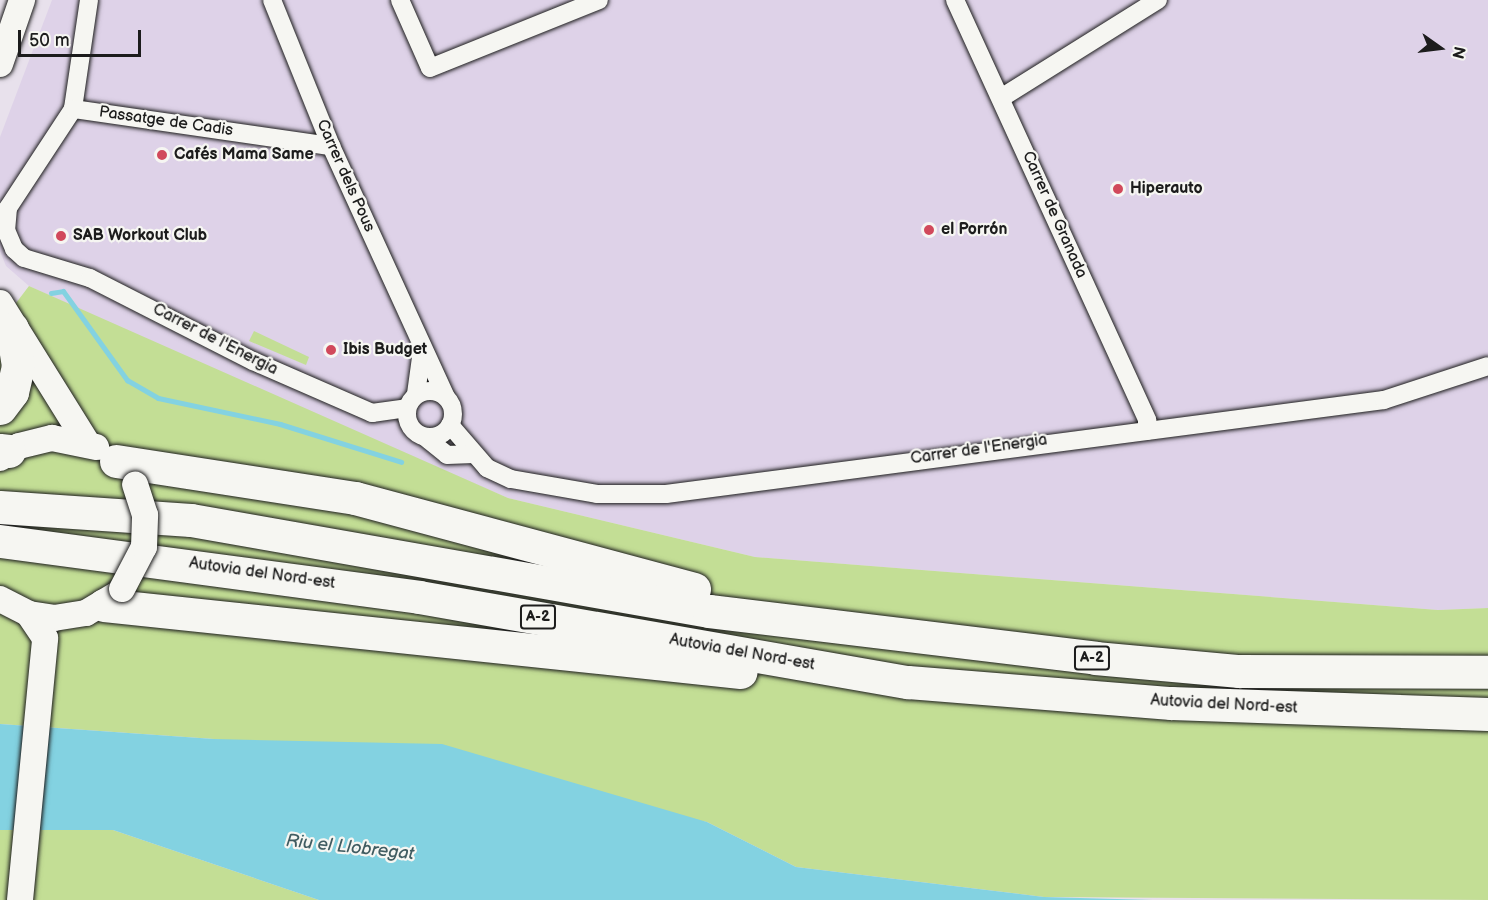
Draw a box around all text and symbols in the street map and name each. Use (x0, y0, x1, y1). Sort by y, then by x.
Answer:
scale bar (21, 18, 144, 56)
north arrow (1410, 18, 1470, 78)
text: 50 m (29, 30, 70, 51)
text: N (1447, 44, 1469, 61)
street label: Passatge de Cadis (98, 103, 234, 141)
street label: Carrer dels Pous (312, 117, 378, 235)
place label: Cafés Mama Same (174, 145, 314, 165)
marker: Cafés Mama Same (155, 148, 169, 162)
street label: Carrer de Granada (1017, 148, 1091, 282)
place label: Hiperauto (1130, 179, 1203, 199)
marker: Hiperauto (1111, 182, 1125, 196)
place label: el Porrón (941, 220, 1007, 240)
marker: el Porrón (922, 223, 936, 237)
place label: SAB Workout Club (73, 226, 207, 246)
marker: SAB Workout Club (54, 229, 68, 243)
street label: Carrer de l'Energia (149, 300, 281, 380)
place label: Ibis Budget (343, 340, 427, 360)
marker: Ibis Budget (324, 343, 338, 357)
street label: Carrer de l'Energia (909, 431, 1049, 469)
street label: Autovia del Nord-est (188, 554, 336, 594)
road number: A-2 (518, 605, 558, 629)
street label: Autovia del Nord-est (668, 631, 816, 675)
road number: A-2 (1072, 646, 1112, 670)
street label: Autovia del Nord-est (1150, 692, 1298, 718)
water label: Riu el Llobregat (285, 831, 415, 865)

